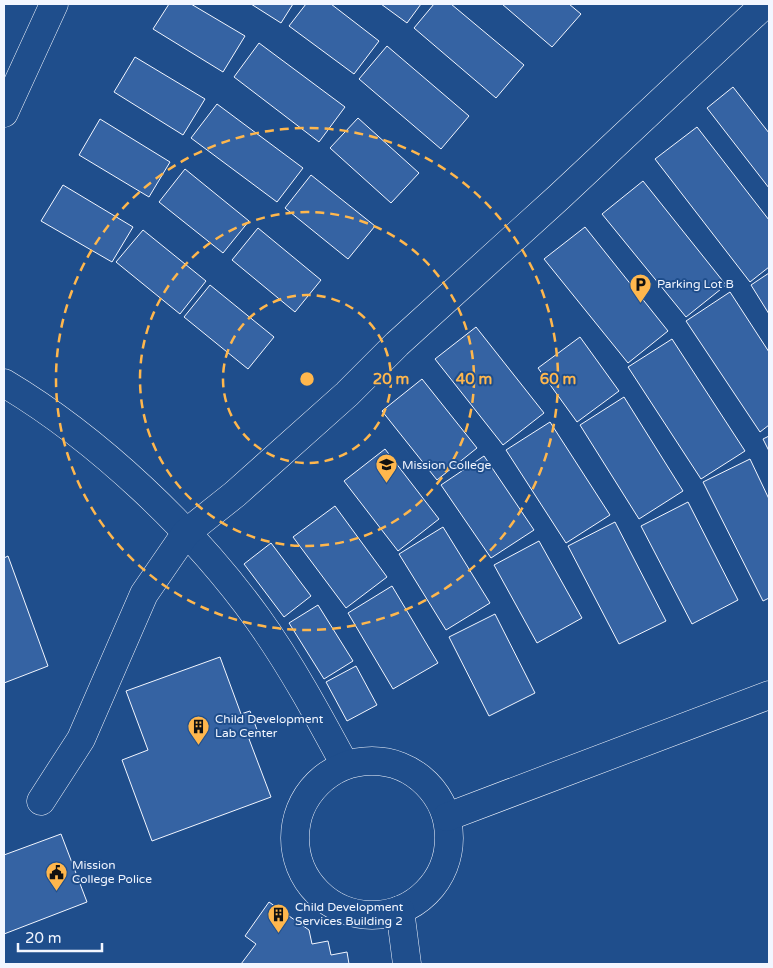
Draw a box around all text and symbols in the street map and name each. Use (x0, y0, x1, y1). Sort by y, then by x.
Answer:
parking icon: Parking Lot B (629, 272, 653, 303)
place label: Parking Lot B (657, 277, 734, 291)
centre of rings (298, 370, 316, 388)
text: 20 m (373, 370, 409, 388)
text: 40 m (456, 370, 492, 388)
text: 60 m (540, 370, 576, 388)
school or university icon: Mission College (374, 453, 398, 484)
place label: Mission College (402, 458, 491, 472)
place label: Child Development Lab Center (215, 712, 324, 740)
building icon: Child Development Lab Center (187, 714, 211, 745)
place label: Mission College Police (72, 858, 152, 886)
public building icon: Mission College Police (44, 860, 68, 891)
place label: Child Development Services Building 2 (295, 900, 404, 928)
building icon: Child Development Services Building 2 (267, 902, 291, 933)
scale bar (18, 920, 101, 952)
text: 20 m (25, 929, 62, 947)

